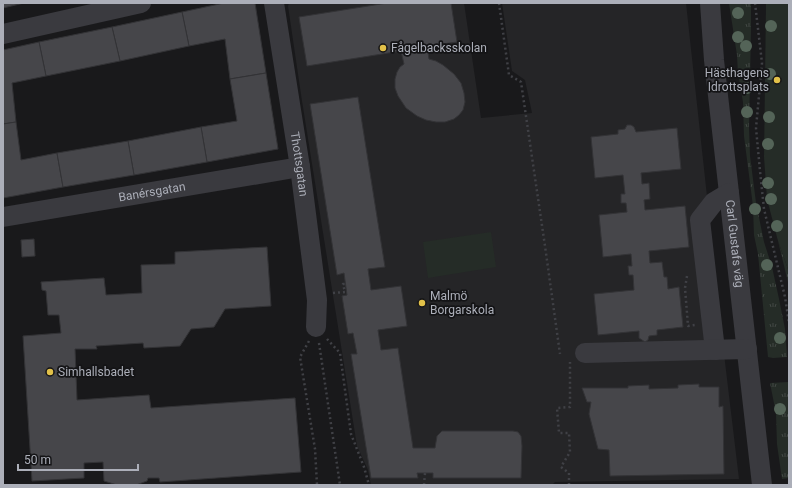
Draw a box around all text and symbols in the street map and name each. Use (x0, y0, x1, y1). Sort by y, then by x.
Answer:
place label: Fågelbacksskolan (391, 41, 487, 55)
marker: Fågelbacksskolan (378, 43, 388, 53)
place label: Hästhagens Idrottsplats (705, 66, 769, 94)
marker: Hästhagens Idrottsplats (772, 75, 782, 85)
street label: Thottsgatan (288, 131, 311, 197)
street label: Banérsgatan (117, 179, 186, 204)
street label: Carl Gustafs väg (723, 199, 747, 288)
place label: Malmö Borgarskola (430, 289, 494, 317)
marker: Malmö Borgarskola (417, 298, 427, 308)
place label: Simhallsbadet (58, 365, 134, 379)
marker: Simhallsbadet (45, 367, 55, 377)
scale bar (18, 446, 138, 472)
text: 50 m (24, 453, 51, 467)

